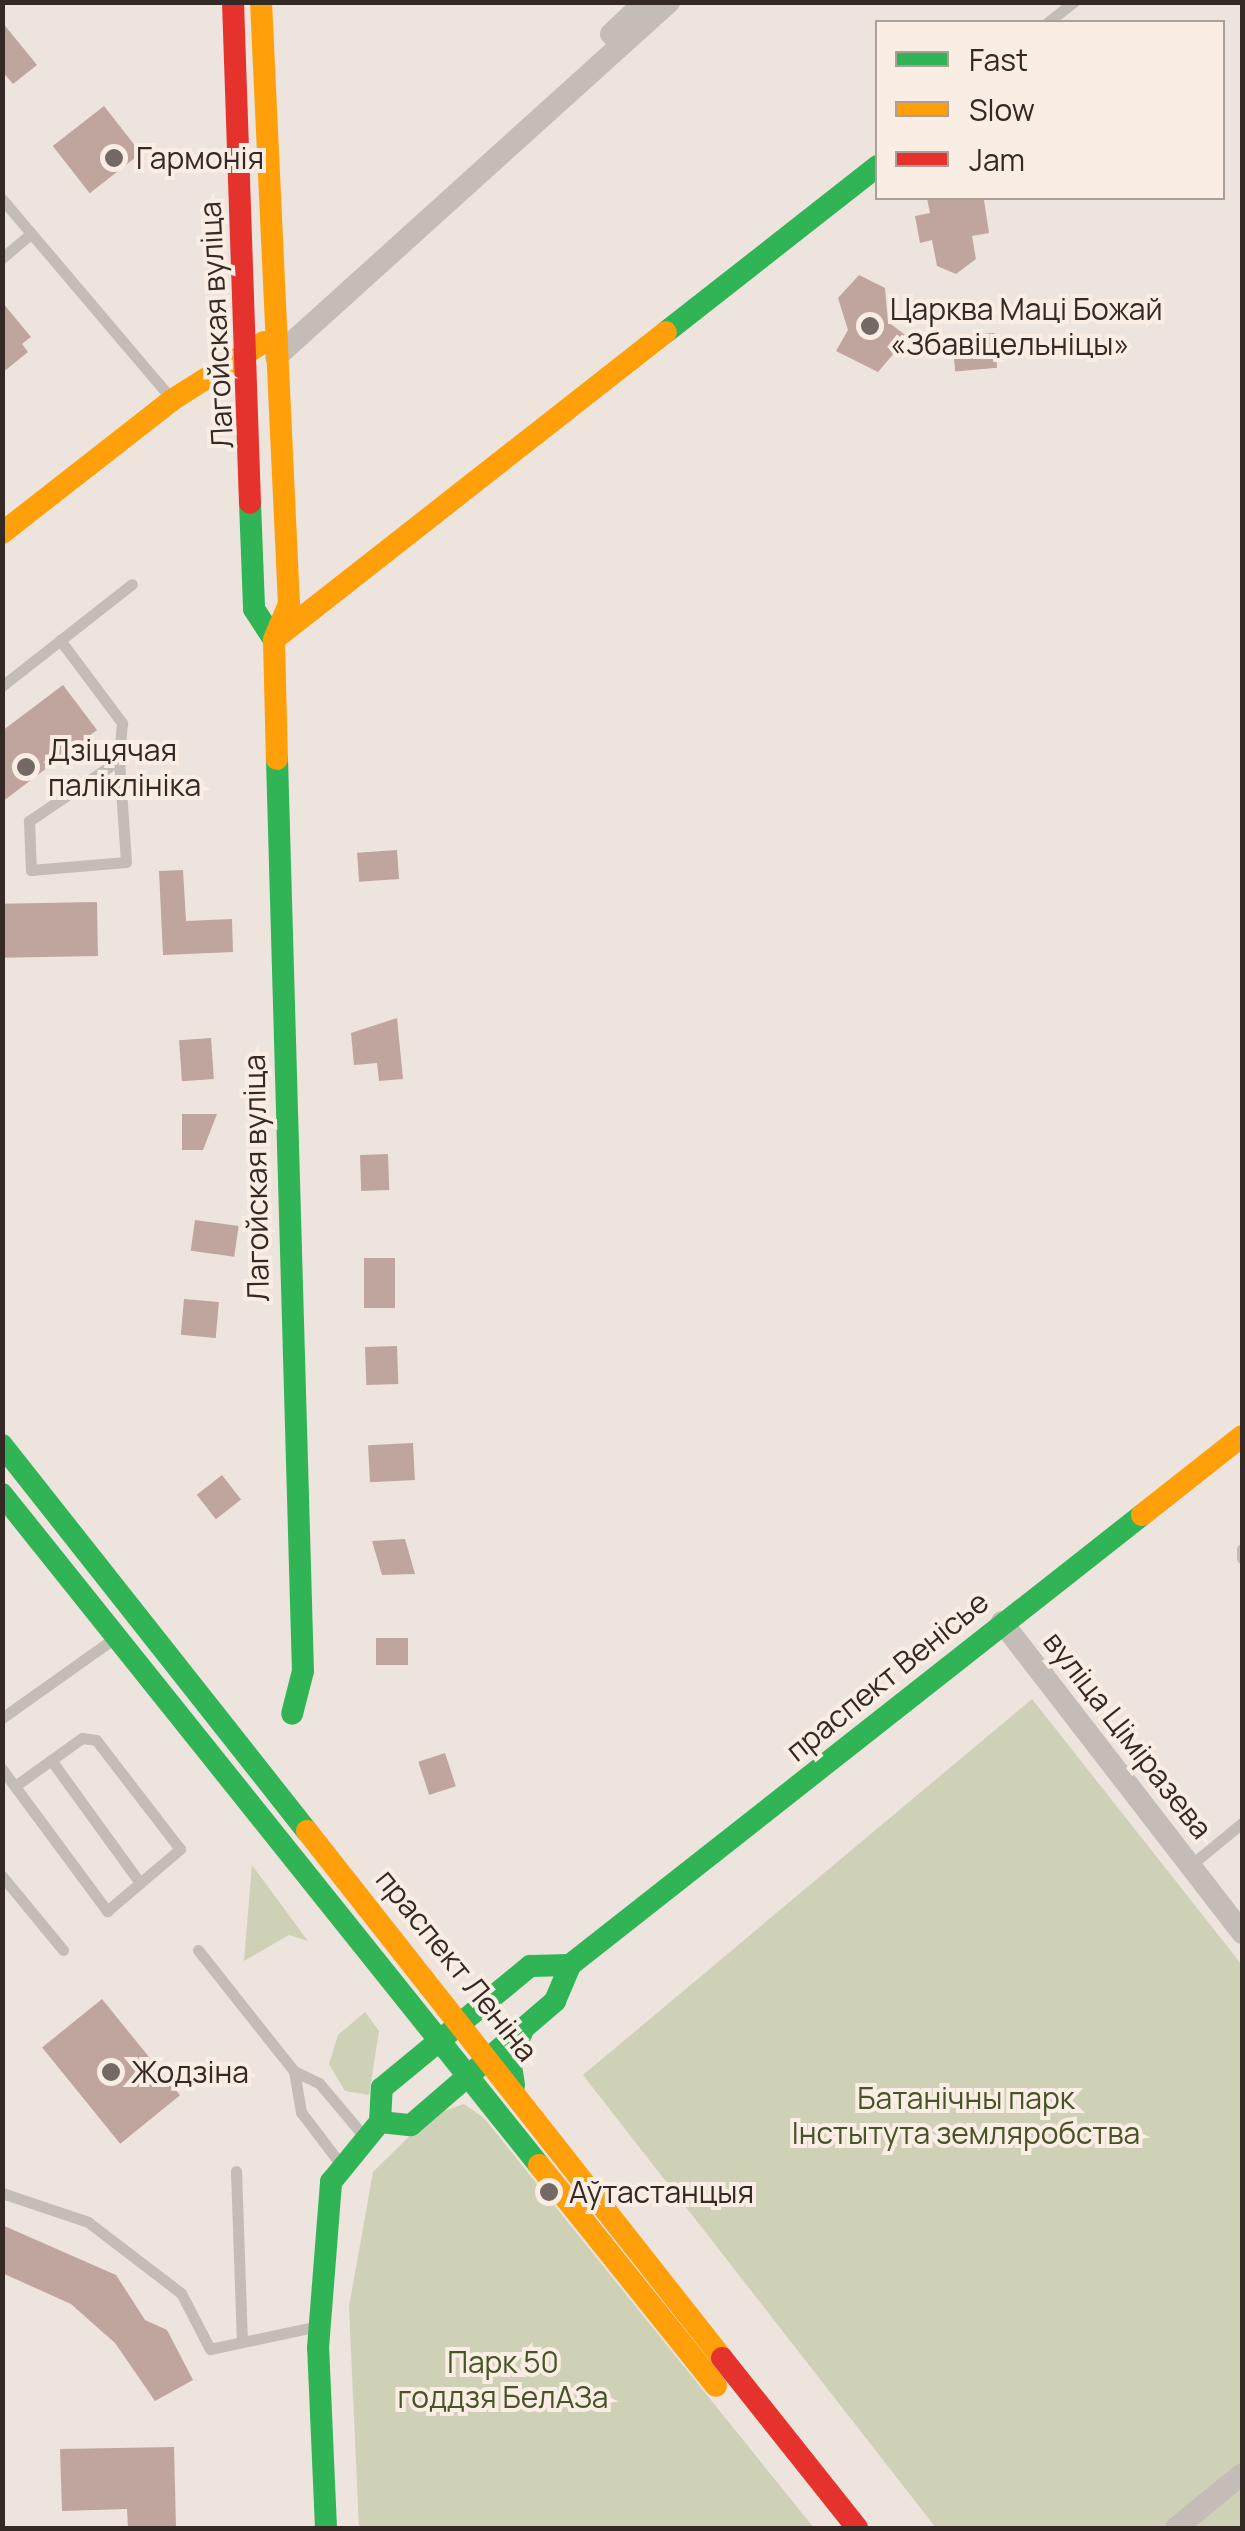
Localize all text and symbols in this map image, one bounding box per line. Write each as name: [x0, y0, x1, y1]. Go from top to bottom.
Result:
legend: [875, 20, 1225, 200]
text: Fast: [969, 39, 1028, 80]
text: Slow: [969, 89, 1035, 130]
text: Jam: [969, 139, 1025, 180]
place label: Гармонія: [136, 140, 264, 176]
marker: Гармонія: [101, 145, 127, 171]
street label: Лагойская вуліца: [192, 200, 240, 450]
place label: Царква Маці Божай «Збавіцельніцы»: [890, 291, 1163, 362]
marker: Царква Маці Божай «Збавіцельніцы»: [859, 315, 881, 337]
place label: Дзіцячая паліклініка: [48, 732, 201, 802]
marker: Дзіцячая паліклініка: [13, 754, 39, 780]
street label: Лагойская вуліца: [236, 1054, 276, 1302]
street label: праспект Венісье: [779, 1583, 995, 1769]
street label: вуліца Ціміразева: [1036, 1624, 1220, 1846]
street label: праспект Леніна: [369, 1862, 545, 2068]
place label: Жодзіна: [131, 2054, 249, 2090]
marker: Жодзіна: [100, 2061, 122, 2083]
park label: Батанічны парк Інстытута земляробства: [792, 2080, 1140, 2150]
place label: Аўтастанцыя: [569, 2174, 754, 2210]
marker: Аўтастанцыя: [538, 2181, 560, 2203]
park label: Парк 50 годдзя БелАЗа: [398, 2344, 608, 2414]

